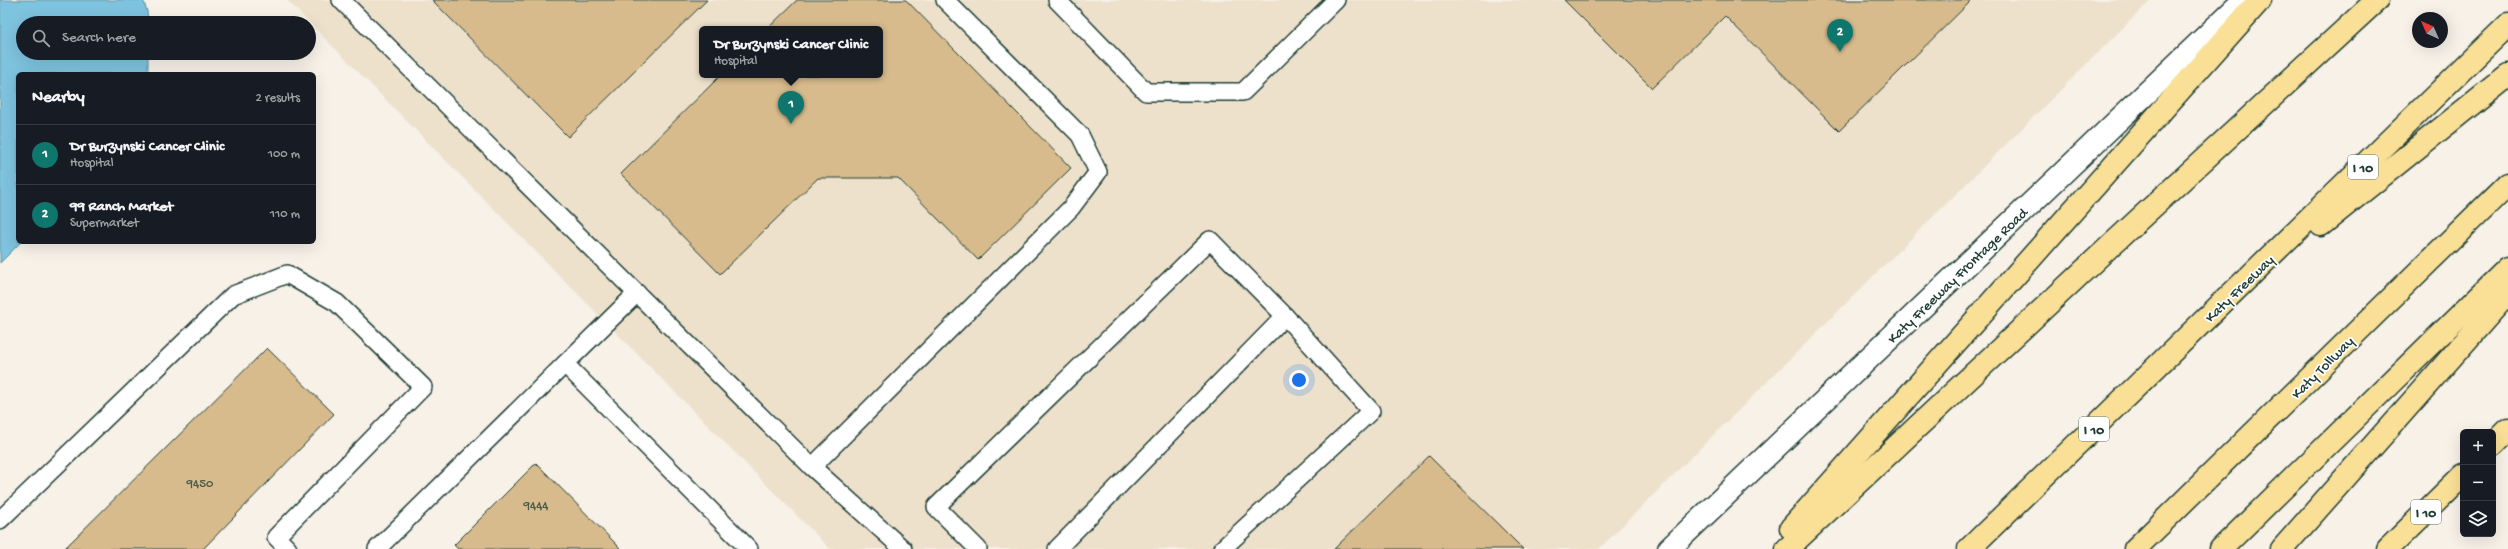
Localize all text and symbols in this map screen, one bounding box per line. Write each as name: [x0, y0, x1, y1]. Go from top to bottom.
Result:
north arrow: [2412, 12, 2448, 48]
search box: [16, 16, 316, 60]
pin: 2: [1827, 19, 1853, 52]
popup: [699, 26, 883, 78]
icon: search: [30, 27, 52, 49]
text: Search here: [62, 29, 136, 47]
text: Dr Burzynski Cancer Clinic: [714, 36, 868, 54]
text: Hospital: [714, 54, 757, 69]
text: Nearby: [32, 88, 85, 108]
text: 2 results: [255, 91, 300, 106]
pin: 1: [778, 91, 804, 124]
text: Dr Burzynski Cancer Clinic: [70, 138, 224, 156]
text: 1: [42, 147, 48, 162]
text: 100 m: [268, 147, 300, 162]
road number: I 10: [2348, 155, 2378, 179]
text: Hospital: [70, 156, 114, 171]
text: 99 Ranch Market: [70, 198, 173, 216]
street label: Katy Freeway Frontage Road: [1885, 204, 2033, 348]
text: 2: [42, 207, 48, 222]
text: 110 m: [270, 207, 300, 222]
text: Supermarket: [70, 216, 139, 231]
street label: Katy Freeway: [2202, 251, 2279, 327]
street label: Katy Tollway: [2288, 333, 2359, 403]
your location: [1289, 370, 1309, 390]
road number: I 10: [2079, 417, 2109, 441]
map controls: [2460, 429, 2496, 537]
button: +: [2460, 429, 2496, 465]
button: −: [2460, 465, 2496, 501]
house number: 9450: [186, 477, 214, 492]
house number: 9444: [523, 499, 548, 514]
road number: I 10: [2411, 500, 2441, 524]
button: layers: [2460, 501, 2496, 537]

